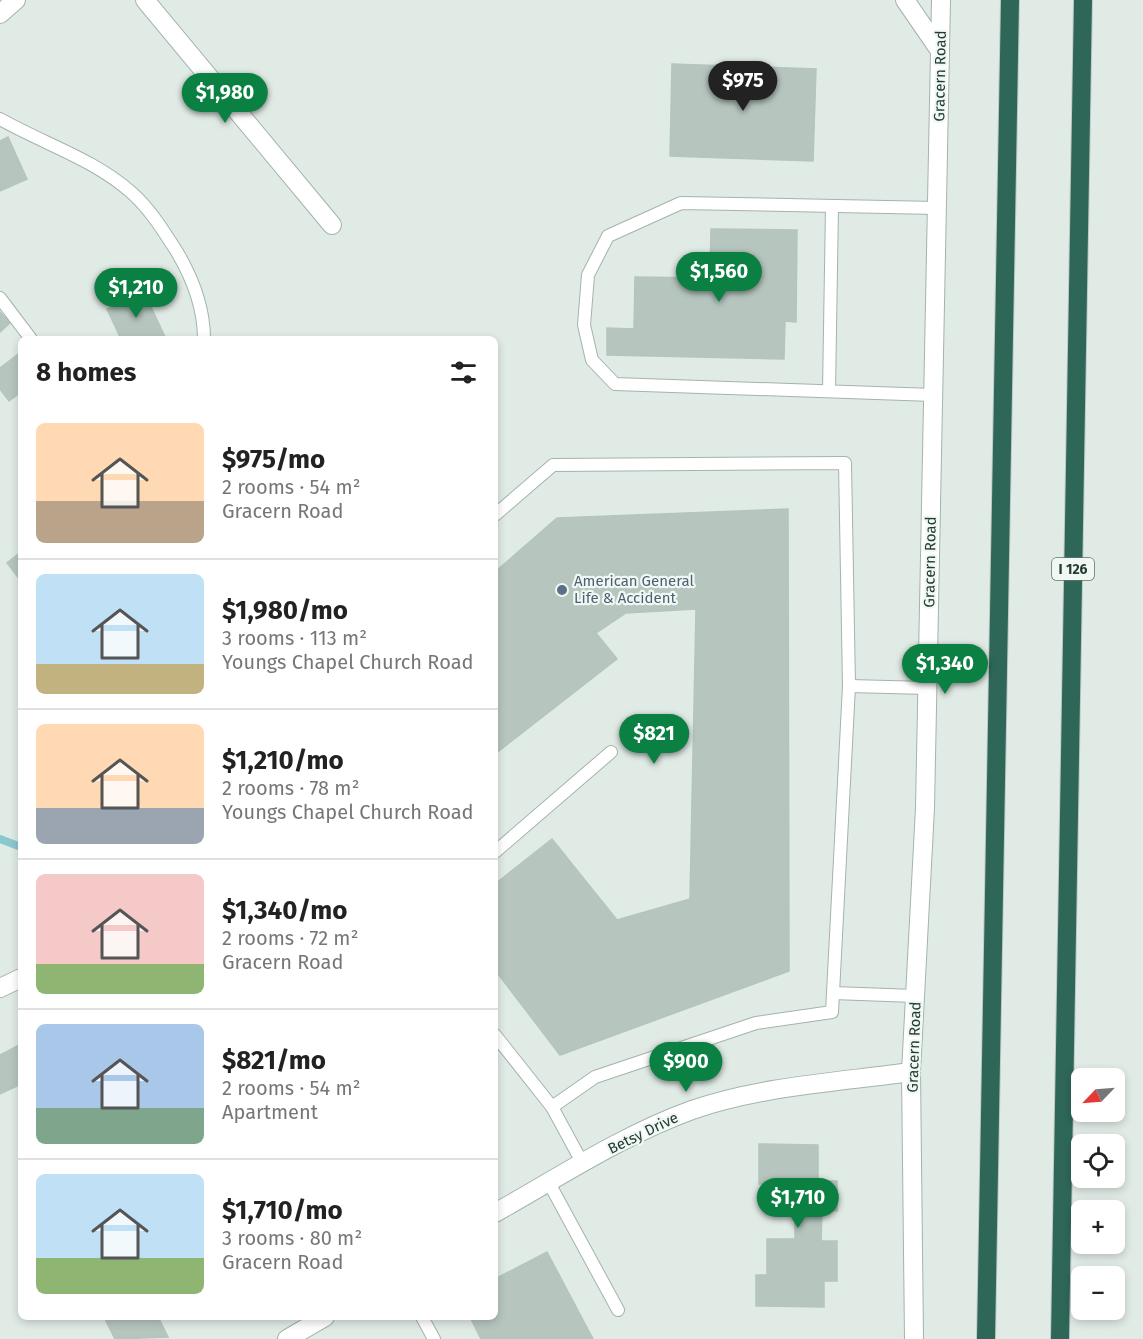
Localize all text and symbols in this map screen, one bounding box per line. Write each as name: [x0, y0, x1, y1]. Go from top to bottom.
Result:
street label: Gracern Road: [930, 30, 950, 122]
pin: $975: [707, 61, 779, 112]
text: $975: [722, 68, 764, 92]
pin: $1,980: [176, 73, 274, 124]
text: $1,980: [196, 80, 254, 104]
pin: $1,560: [670, 252, 768, 303]
text: $1,560: [690, 259, 748, 283]
pin: $1,210: [87, 268, 185, 319]
text: $1,210: [108, 275, 164, 299]
icon: filters: [447, 356, 480, 389]
text: 8 homes: [36, 357, 136, 388]
text: $975/mo: [222, 444, 325, 475]
icon: home: [84, 447, 156, 519]
text: 2 rooms · 54 m²: [222, 475, 361, 499]
text: Gracern Road: [222, 499, 343, 523]
street label: Gracern Road: [920, 516, 940, 608]
road number: I 126: [1052, 558, 1094, 580]
place label: American General Life & Accident: [574, 572, 694, 607]
marker: American General Life & Accident: [555, 583, 569, 597]
text: $1,980/mo: [222, 595, 348, 626]
icon: home: [84, 598, 156, 670]
text: 3 rooms · 113 m²: [222, 626, 367, 650]
pin: $1,340: [896, 644, 994, 695]
text: Youngs Chapel Church Road: [222, 650, 473, 674]
text: $1,340: [916, 651, 974, 675]
pin: $821: [618, 714, 690, 765]
text: $821: [633, 721, 675, 745]
text: $1,210/mo: [222, 745, 344, 776]
icon: home: [84, 748, 156, 820]
text: 2 rooms · 78 m²: [222, 776, 359, 800]
text: Youngs Chapel Church Road: [222, 800, 473, 824]
text: $1,340/mo: [222, 895, 347, 926]
icon: home: [84, 898, 156, 970]
text: 2 rooms · 72 m²: [222, 926, 358, 950]
text: Gracern Road: [222, 950, 343, 974]
street label: Gracern Road: [903, 1001, 925, 1093]
pin: $900: [650, 1042, 722, 1093]
text: $821/mo: [222, 1045, 326, 1076]
icon: home: [84, 1048, 156, 1120]
text: $900: [663, 1049, 709, 1073]
north arrow: [1071, 1068, 1125, 1122]
map controls: [1071, 1068, 1125, 1320]
text: 2 rooms · 54 m²: [222, 1076, 361, 1100]
text: Apartment: [222, 1100, 318, 1124]
street label: Betsy Drive: [605, 1108, 681, 1158]
button: locate: [1071, 1134, 1125, 1188]
pin: $1,710: [749, 1178, 847, 1229]
text: $1,710: [771, 1185, 825, 1209]
text: $1,710/mo: [222, 1195, 343, 1226]
icon: home: [84, 1198, 156, 1270]
button: +: [1071, 1200, 1125, 1254]
text: 3 rooms · 80 m²: [222, 1226, 362, 1250]
text: Gracern Road: [222, 1250, 343, 1274]
button: −: [1071, 1266, 1125, 1320]

